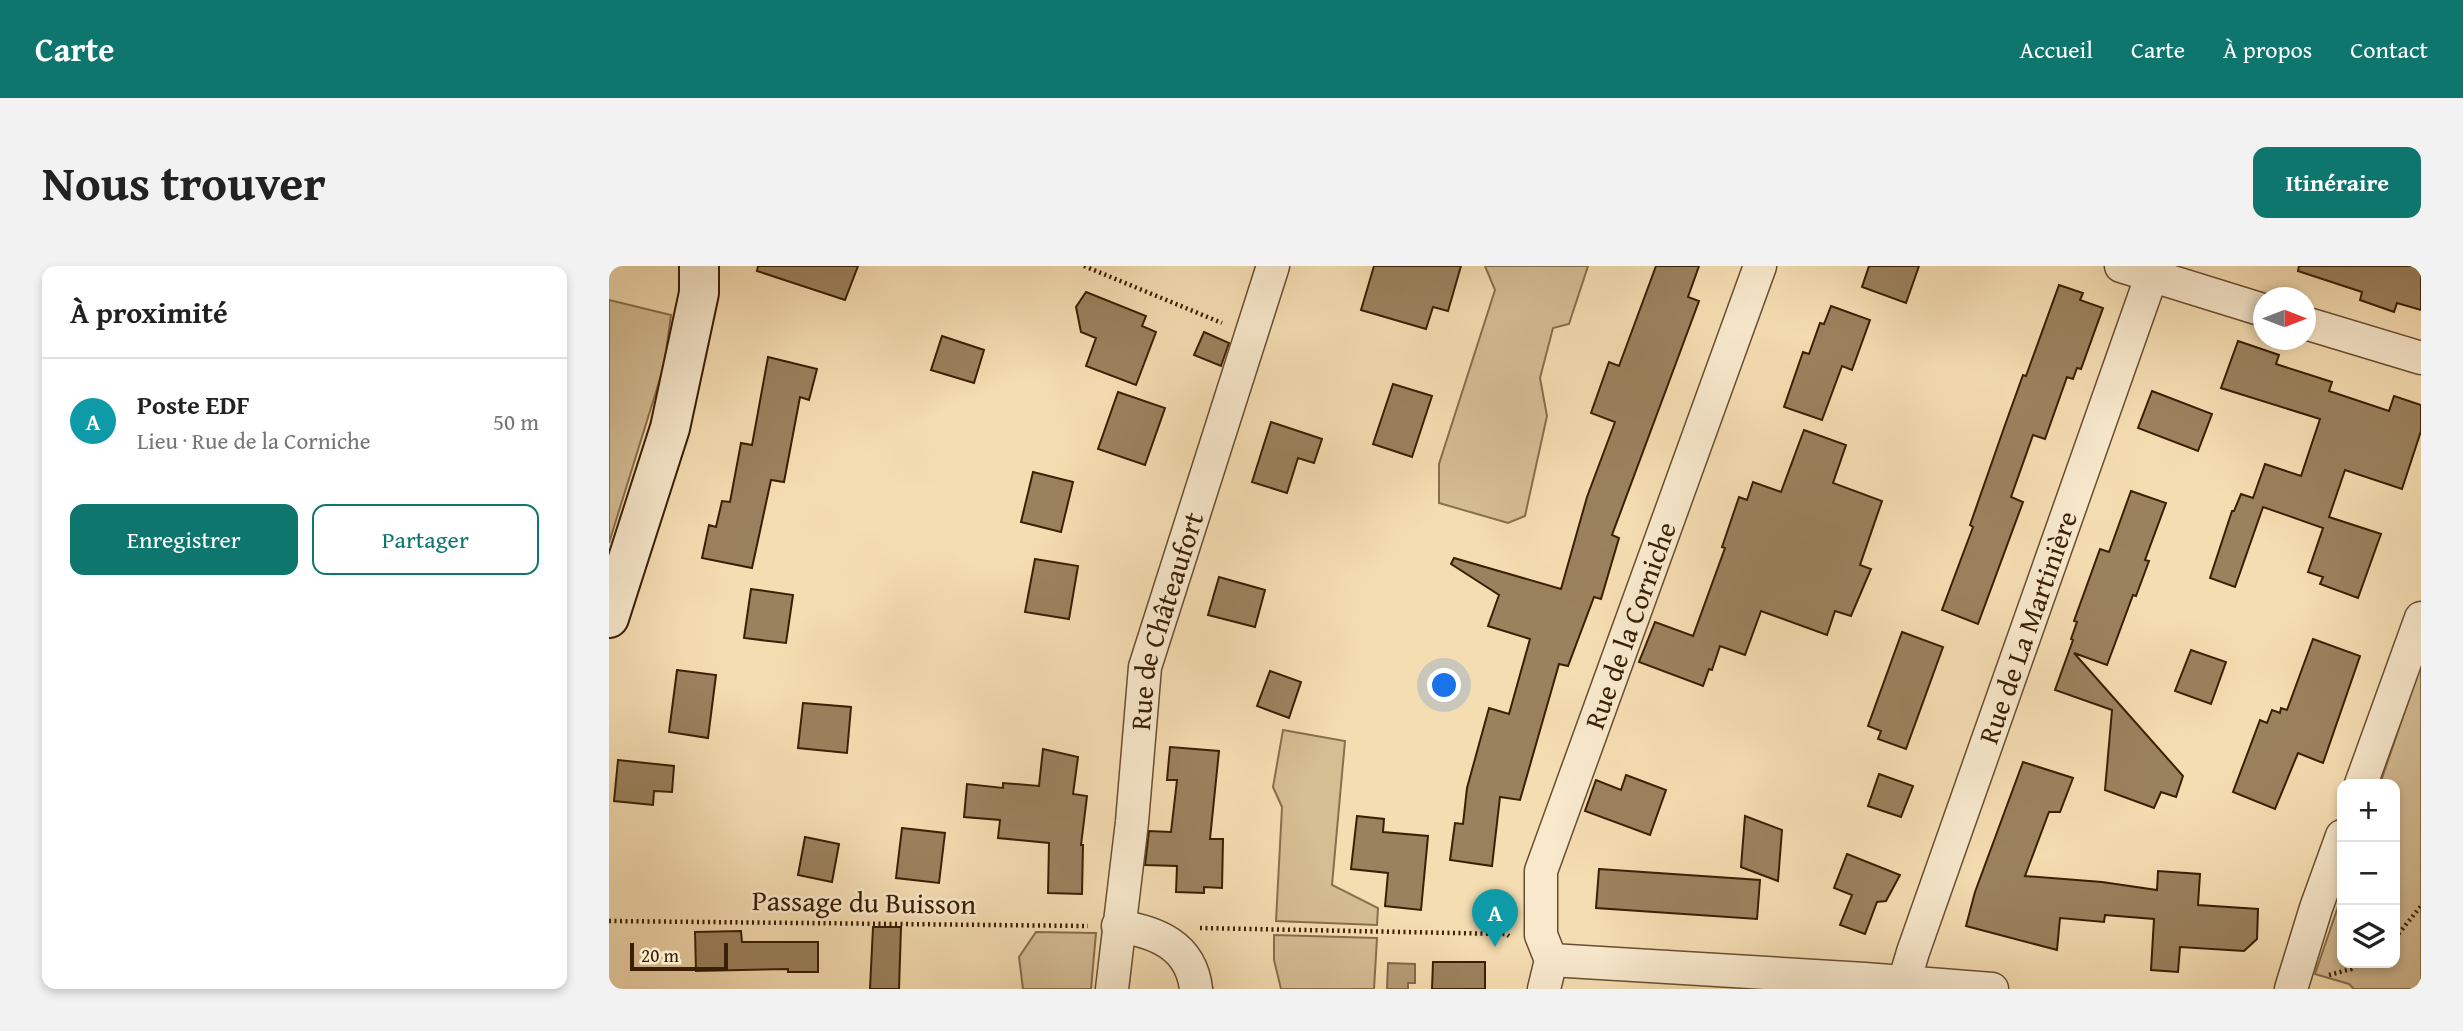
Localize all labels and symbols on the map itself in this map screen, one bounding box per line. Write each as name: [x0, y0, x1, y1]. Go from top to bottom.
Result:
north arrow: [2253, 287, 2316, 350]
street label: Rue de La Martinière: [1967, 505, 2087, 749]
street label: Rue de Châteaufort: [1119, 506, 1213, 732]
street label: Rue de la Corniche: [1573, 516, 1686, 735]
your location: [1427, 668, 1461, 702]
street label: Passage du Buisson: [751, 879, 977, 924]
pin: A: [1472, 889, 1518, 947]
scale bar: [630, 940, 728, 972]

